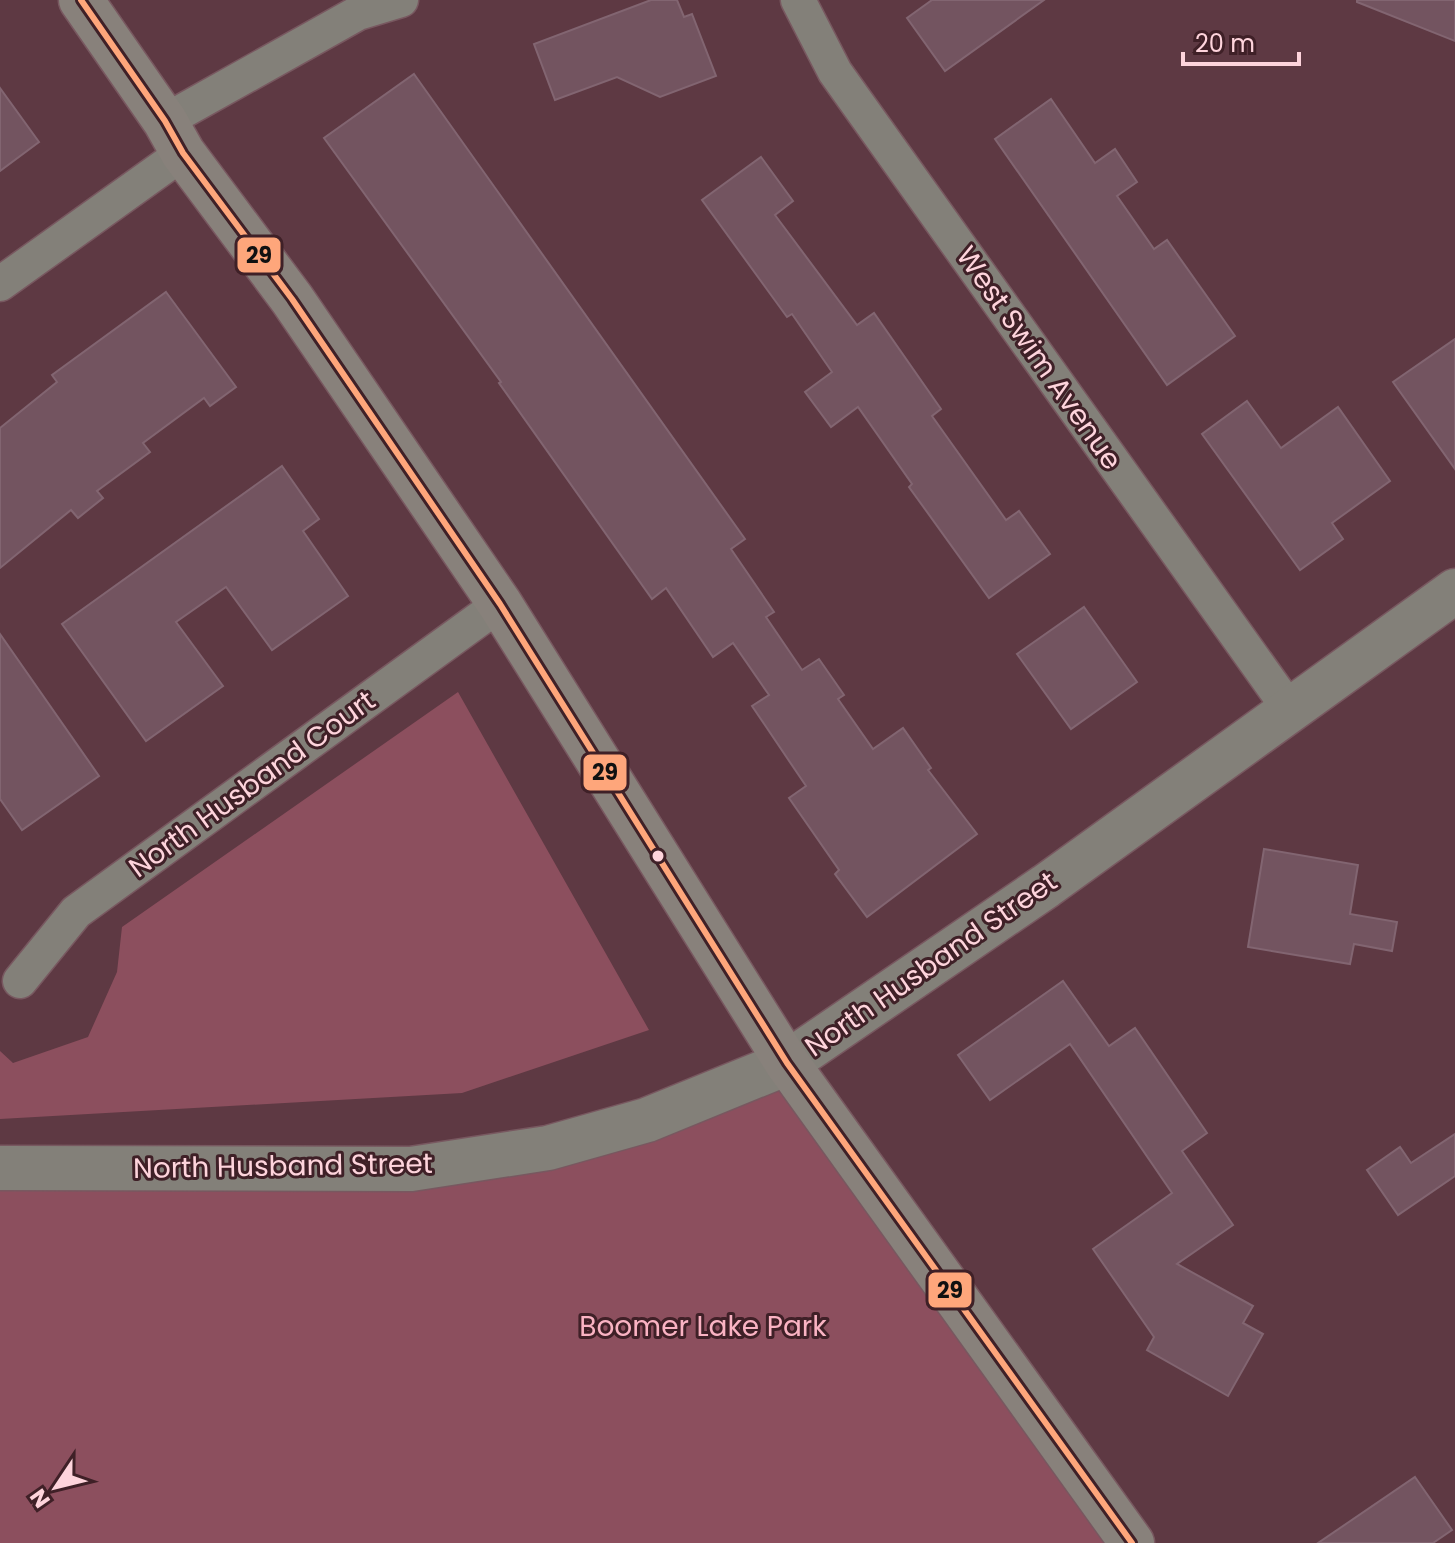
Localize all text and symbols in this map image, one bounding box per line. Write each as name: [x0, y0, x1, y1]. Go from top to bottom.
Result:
scale bar: [1183, 16, 1299, 66]
text: 20 m: [1195, 27, 1255, 60]
line badge: 29: [236, 236, 282, 274]
street label: West Swim Avenue: [947, 238, 1131, 478]
text: 29: [246, 240, 272, 271]
street label: North Husband Court: [121, 681, 383, 887]
line badge: 29: [582, 753, 628, 792]
text: 29: [592, 757, 618, 788]
unlabelled marker: [650, 848, 666, 864]
street label: North Husband Street: [797, 862, 1065, 1066]
street label: North Husband Street: [133, 1144, 433, 1188]
line badge: 29: [927, 1271, 973, 1309]
text: 29: [937, 1275, 963, 1306]
park label: Boomer Lake Park: [579, 1307, 827, 1346]
north arrow: [16, 1447, 96, 1527]
text: N: [23, 1483, 57, 1514]

